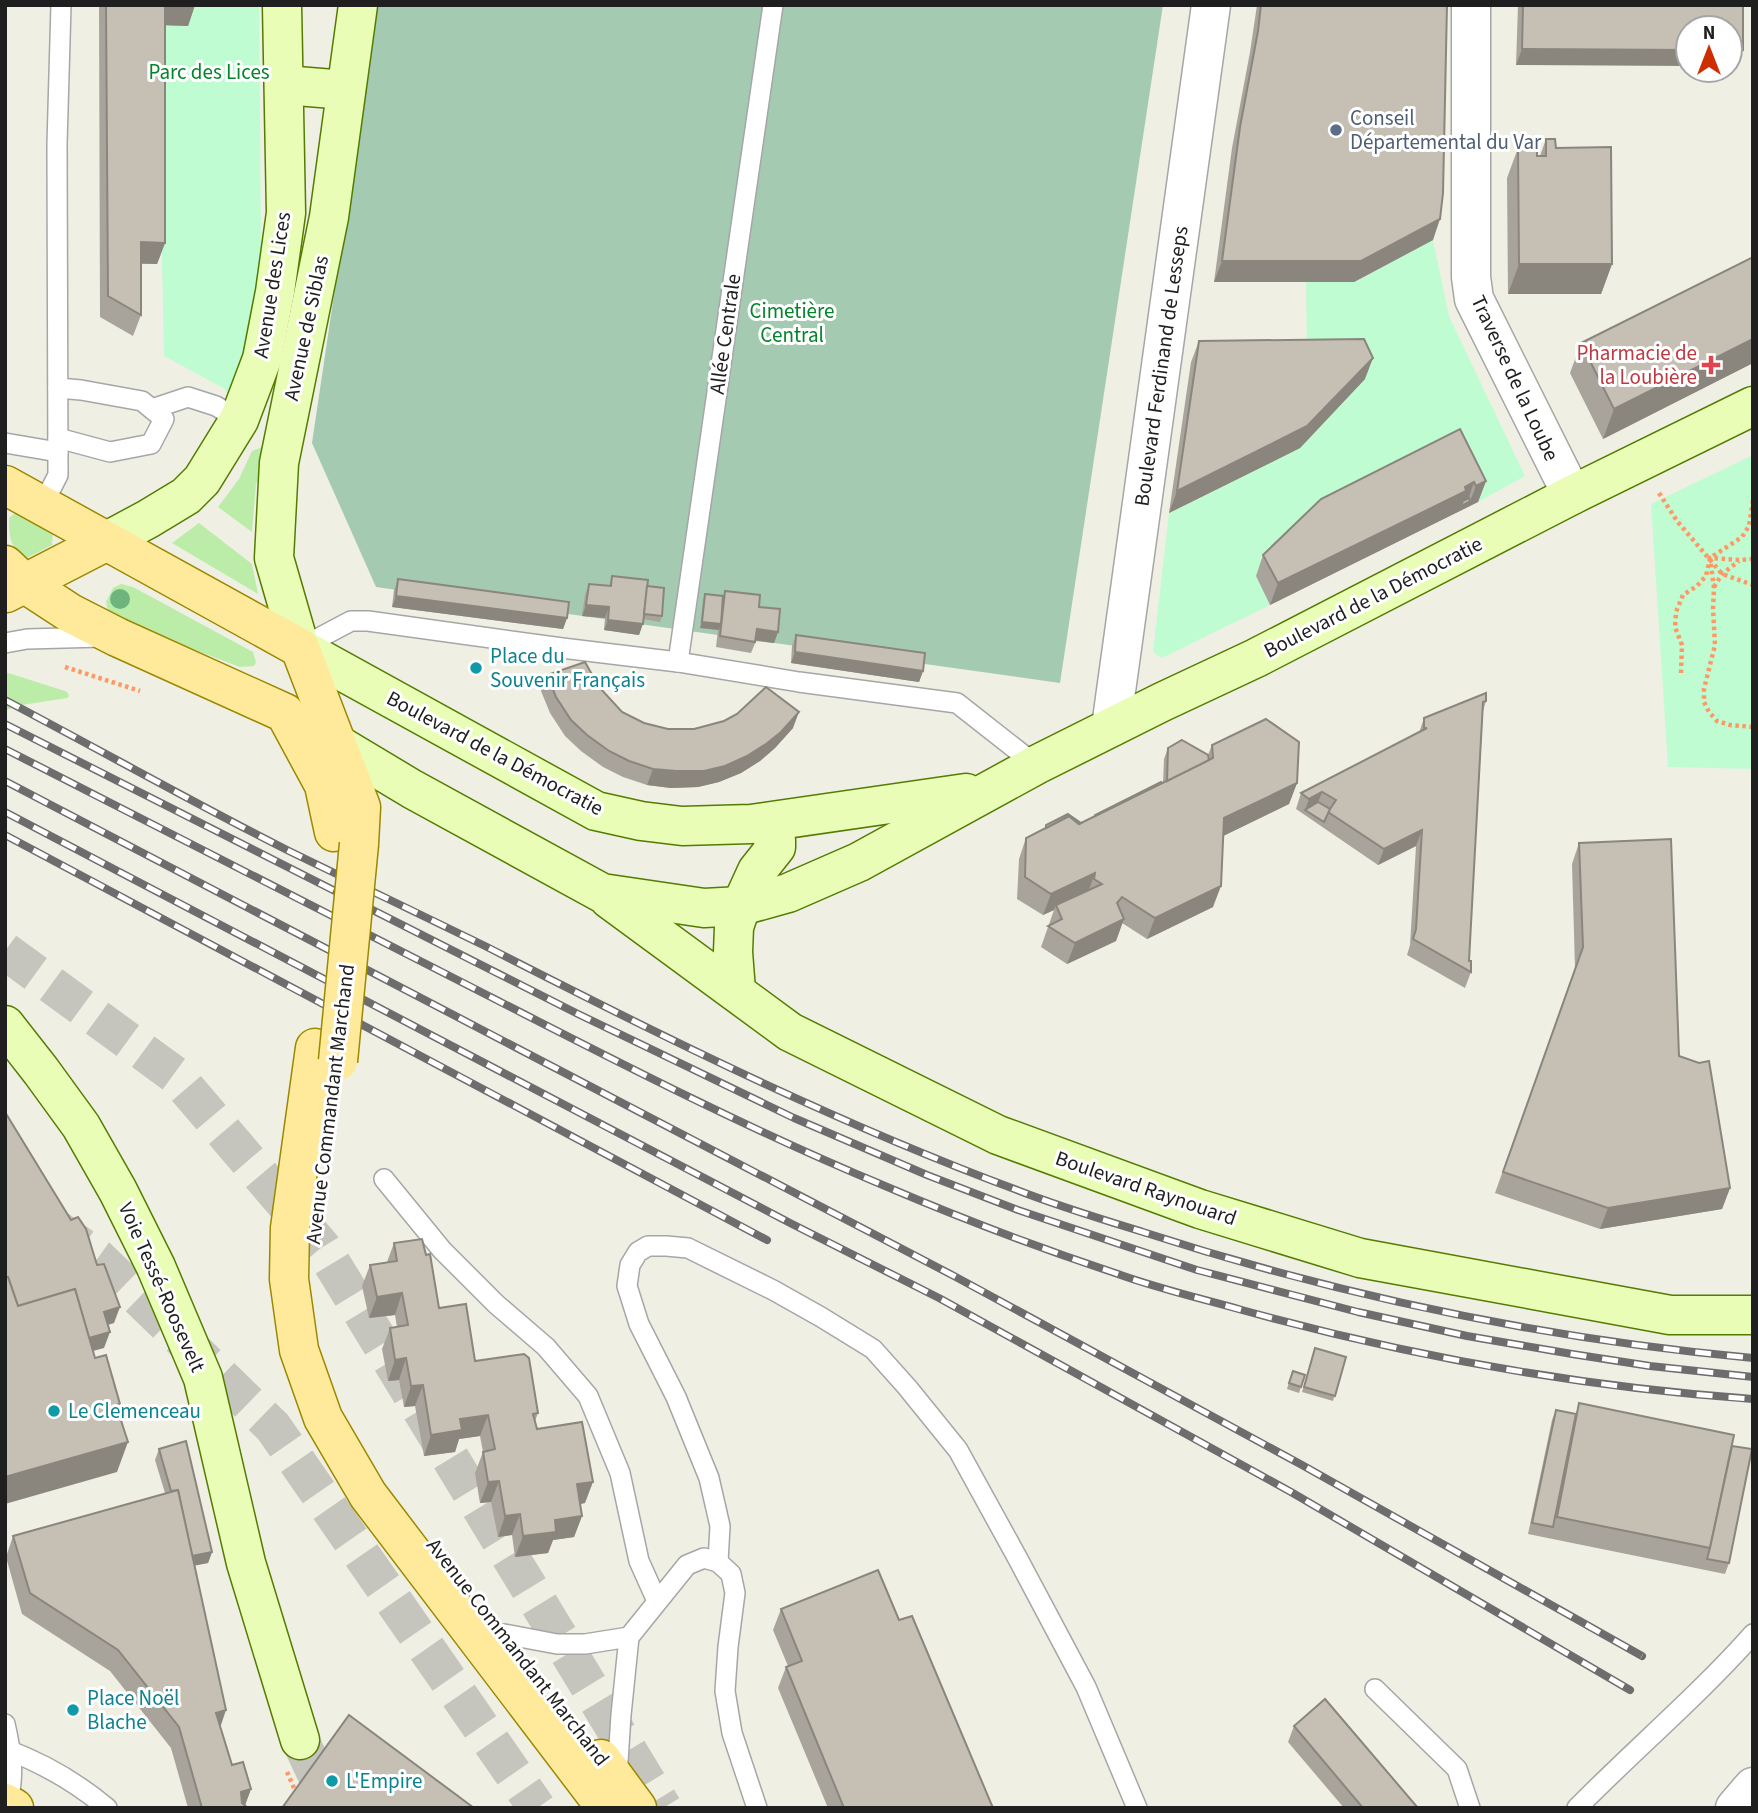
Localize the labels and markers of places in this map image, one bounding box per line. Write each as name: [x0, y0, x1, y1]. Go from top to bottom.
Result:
place label: Conseil Départemental du Var: [1350, 103, 1542, 157]
marker: Conseil Départemental du Var: [1328, 122, 1344, 138]
place label: Pharmacie de la Loubière: [1576, 338, 1697, 392]
marker: Pharmacie de la Loubière: [1703, 357, 1719, 373]
place label: Place du Souvenir Français: [490, 641, 645, 695]
marker: Place du Souvenir Français: [468, 660, 484, 676]
place label: Le Clemenceau: [68, 1396, 201, 1426]
marker: Le Clemenceau: [46, 1403, 62, 1419]
place label: Place Noël Blache: [87, 1683, 179, 1737]
marker: Place Noël Blache: [65, 1702, 81, 1718]
place label: L'Empire: [346, 1766, 422, 1796]
marker: L'Empire: [324, 1773, 340, 1789]

